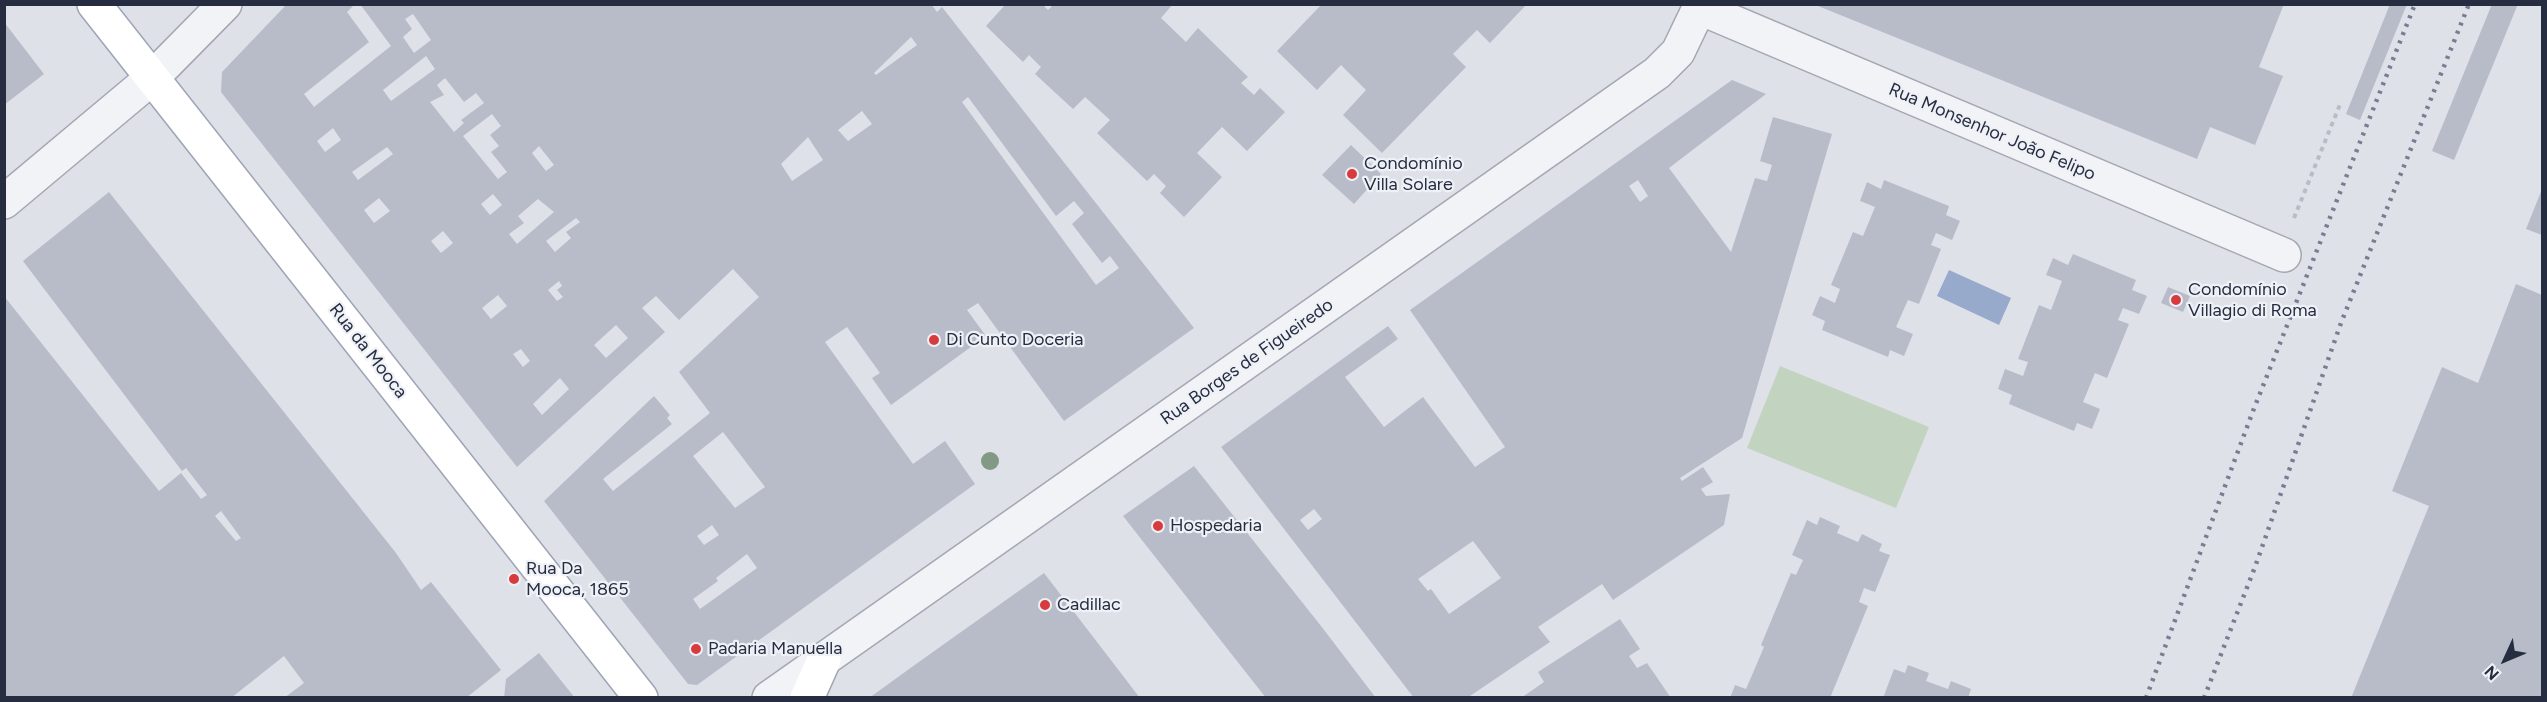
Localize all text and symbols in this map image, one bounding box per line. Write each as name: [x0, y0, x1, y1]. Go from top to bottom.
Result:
street label: Rua Monsenhor João Felipo: [1885, 79, 2099, 185]
place label: Condomínio Villa Solare: [1364, 153, 1463, 195]
marker: Condomínio Villa Solare: [1345, 167, 1359, 181]
place label: Condomínio Villagio di Roma: [2188, 279, 2317, 322]
marker: Condomínio Villagio di Roma: [2169, 293, 2183, 307]
street label: Rua Borges de Figueiredo: [1156, 294, 1338, 430]
street label: Rua da Mooca: [324, 299, 412, 403]
place label: Di Cunto Doceria: [946, 329, 1084, 351]
marker: Di Cunto Doceria: [927, 333, 941, 347]
place label: Hospedaria: [1170, 515, 1262, 537]
marker: Hospedaria: [1151, 519, 1165, 533]
place label: Rua Da Mooca, 1865: [526, 558, 629, 600]
marker: Rua Da Mooca, 1865: [507, 572, 521, 586]
place label: Cadillac: [1057, 594, 1121, 616]
marker: Cadillac: [1038, 598, 1052, 612]
north arrow: [2475, 630, 2535, 690]
place label: Padaria Manuella: [708, 638, 842, 660]
marker: Padaria Manuella: [689, 642, 703, 656]
text: N: [2481, 662, 2503, 684]

